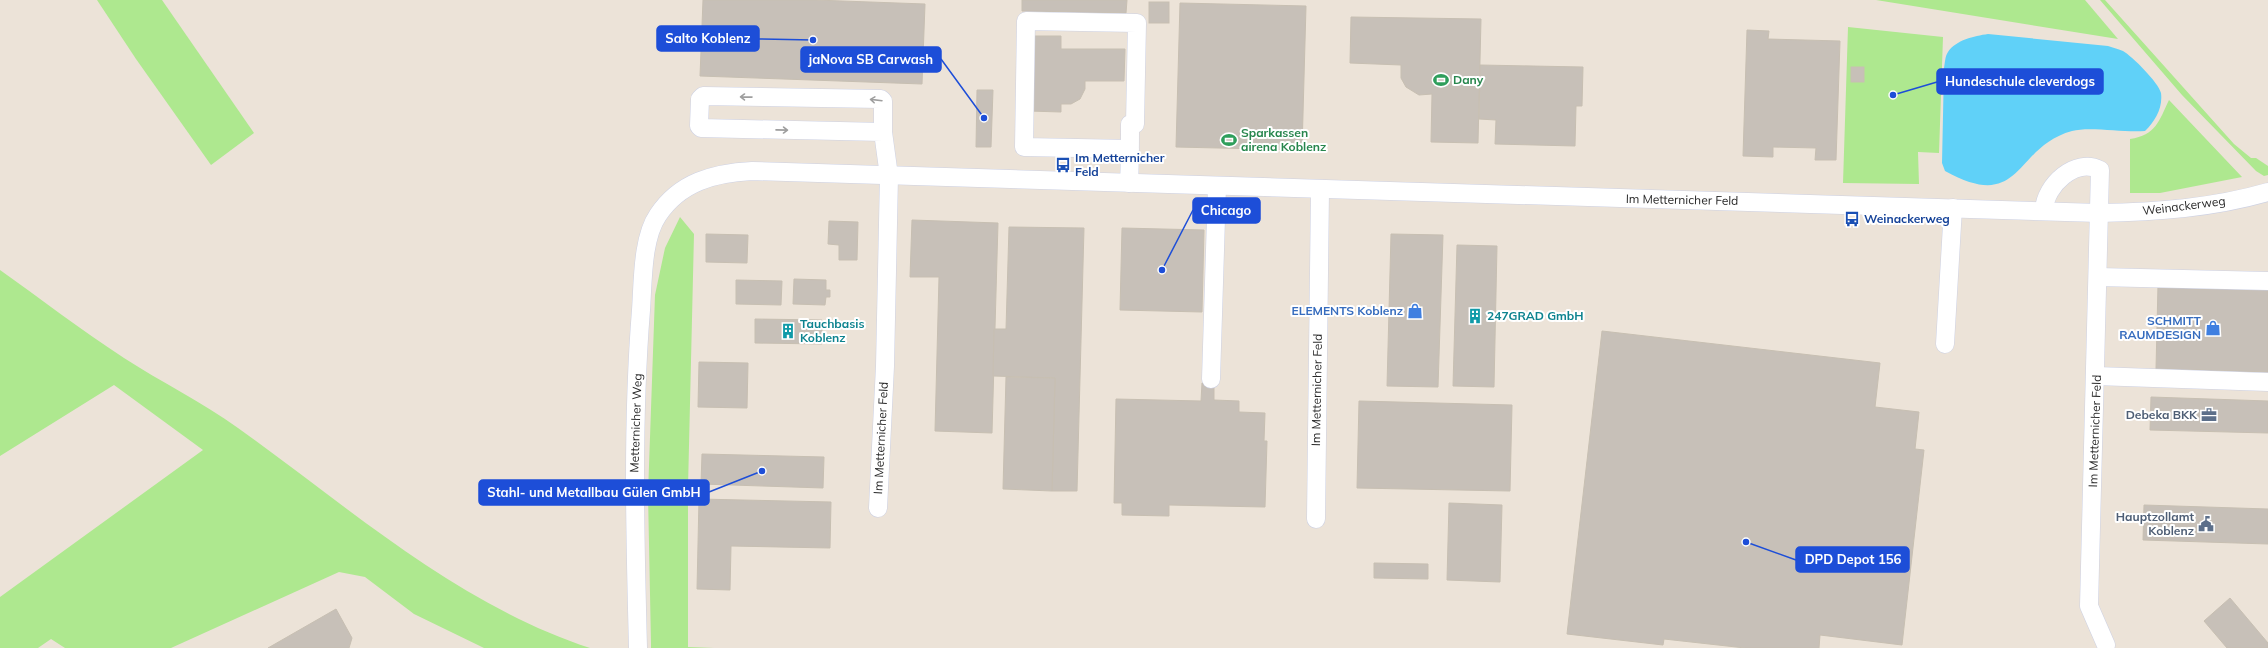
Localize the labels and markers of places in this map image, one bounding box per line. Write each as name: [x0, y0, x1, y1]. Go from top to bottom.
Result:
callout: Salto Koblenz: [657, 26, 759, 51]
callout: jaNova SB Carwash: [801, 47, 941, 72]
callout: Hundeschule cleverdogs: [1937, 69, 2103, 94]
sports icon: Dany: [1432, 71, 1450, 89]
place label: Dany: [1453, 72, 1484, 87]
place label: Sparkassen airena Koblenz: [1241, 125, 1326, 154]
sports icon: Sparkassen airena Koblenz: [1220, 131, 1238, 149]
place label: Im Metternicher Feld: [1075, 150, 1165, 179]
bus stop icon: Im Metternicher Feld: [1054, 156, 1072, 174]
callout: Chicago: [1193, 198, 1260, 223]
bus stop icon: Weinackerweg: [1843, 210, 1861, 228]
place label: Weinackerweg: [1864, 211, 1950, 226]
shop icon: ELEMENTS Koblenz: [1406, 302, 1424, 320]
place label: ELEMENTS Koblenz: [1292, 303, 1403, 318]
building icon: 247GRAD GmbH: [1466, 307, 1484, 325]
place label: 247GRAD GmbH: [1487, 308, 1584, 323]
place label: SCHMITT RAUMDESIGN: [2119, 313, 2202, 342]
place label: Tauchbasis Koblenz: [800, 316, 864, 345]
shop icon: SCHMITT RAUMDESIGN: [2204, 319, 2222, 337]
building icon: Tauchbasis Koblenz: [779, 322, 797, 340]
office icon: Debeka BKK: [2200, 406, 2218, 424]
place label: Debeka BKK: [2126, 407, 2198, 422]
callout: Stahl- und Metallbau Gülen GmbH: [479, 480, 709, 505]
place label: Hauptzollamt Koblenz: [2116, 509, 2194, 538]
public building icon: Hauptzollamt Koblenz: [2197, 515, 2215, 533]
callout: DPD Depot 156: [1796, 547, 1909, 572]

